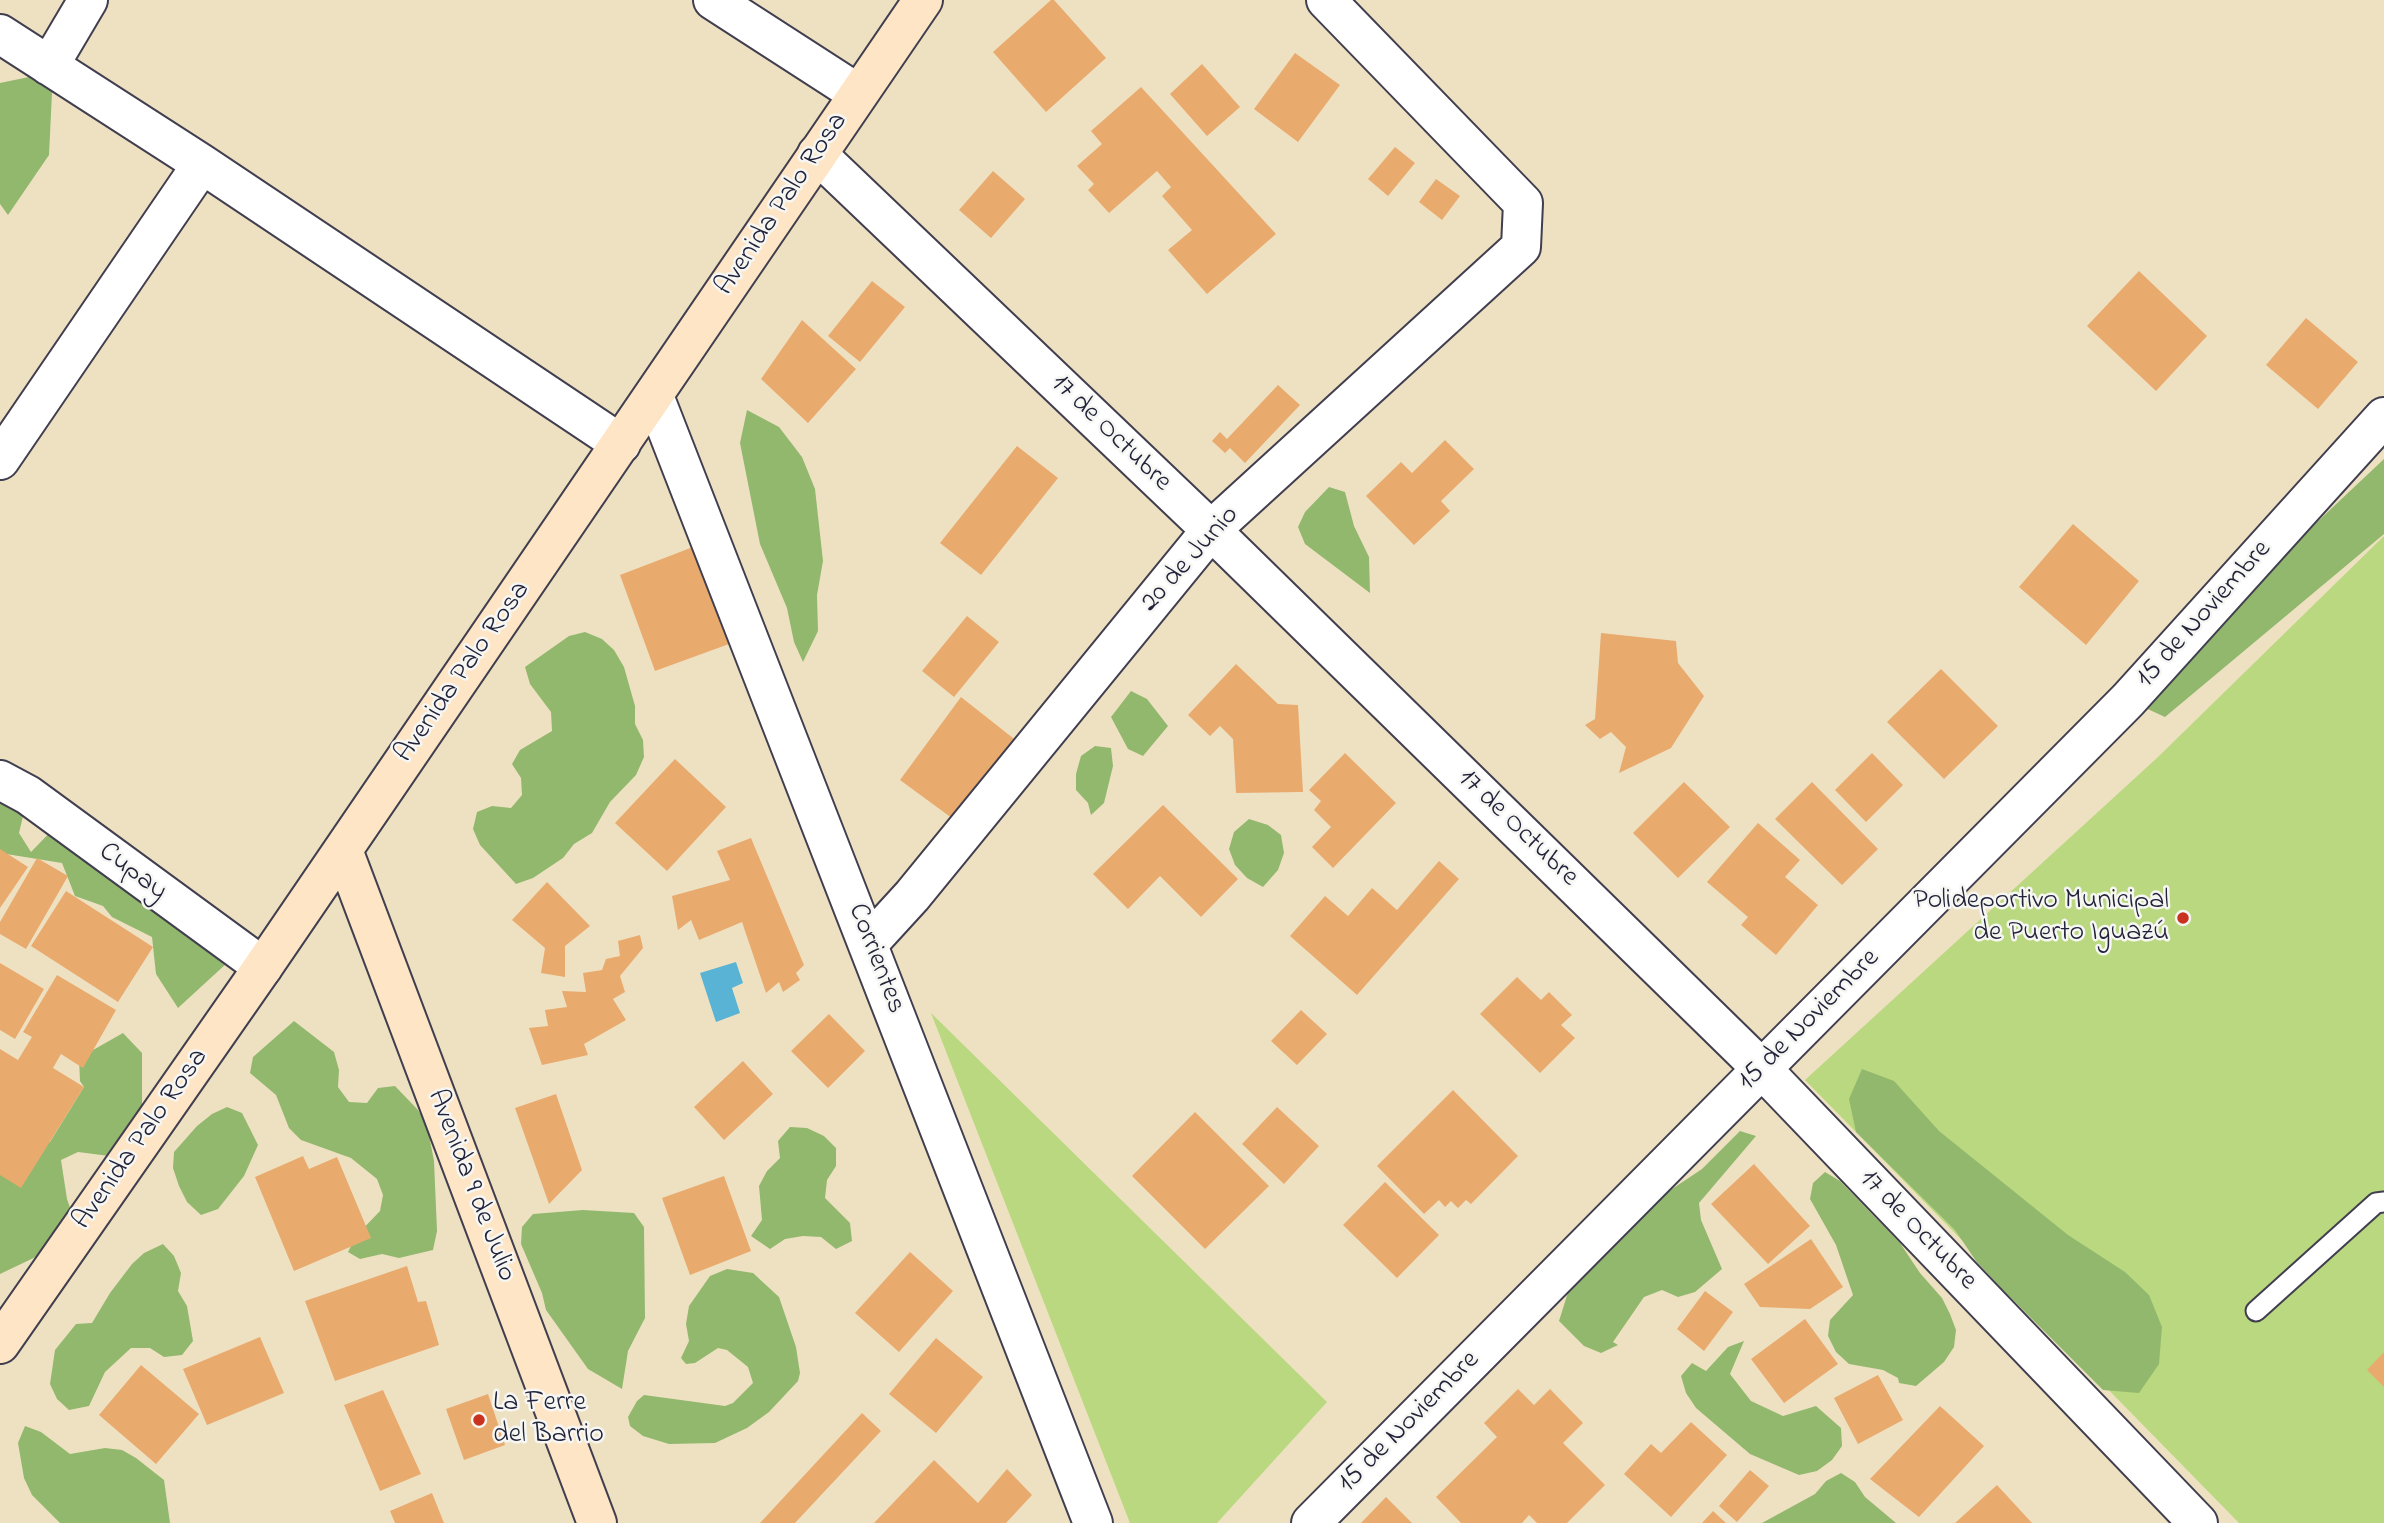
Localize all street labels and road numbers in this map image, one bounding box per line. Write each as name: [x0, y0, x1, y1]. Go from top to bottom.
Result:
street label: Avenida Palo Rosa: [709, 107, 857, 303]
street label: 17 de Octubre: [1043, 368, 1177, 500]
street label: 20 de Junio: [1135, 500, 1247, 620]
street label: 15 de Noviembre: [2130, 534, 2280, 696]
street label: Avenida Palo Rosa: [389, 576, 539, 770]
street label: 17 de Octubre: [1450, 763, 1584, 895]
street label: Cupay: [91, 836, 173, 910]
street label: Corrientes: [839, 899, 911, 1019]
street label: 15 de Noviembre: [1732, 943, 1888, 1099]
street label: Avenida Palo Rosa: [67, 1043, 217, 1237]
street label: Avenida 9 de Julio: [418, 1085, 522, 1287]
street label: 17 de Octubre: [1851, 1164, 1983, 1298]
street label: 15 de Noviembre: [1332, 1345, 1488, 1501]

